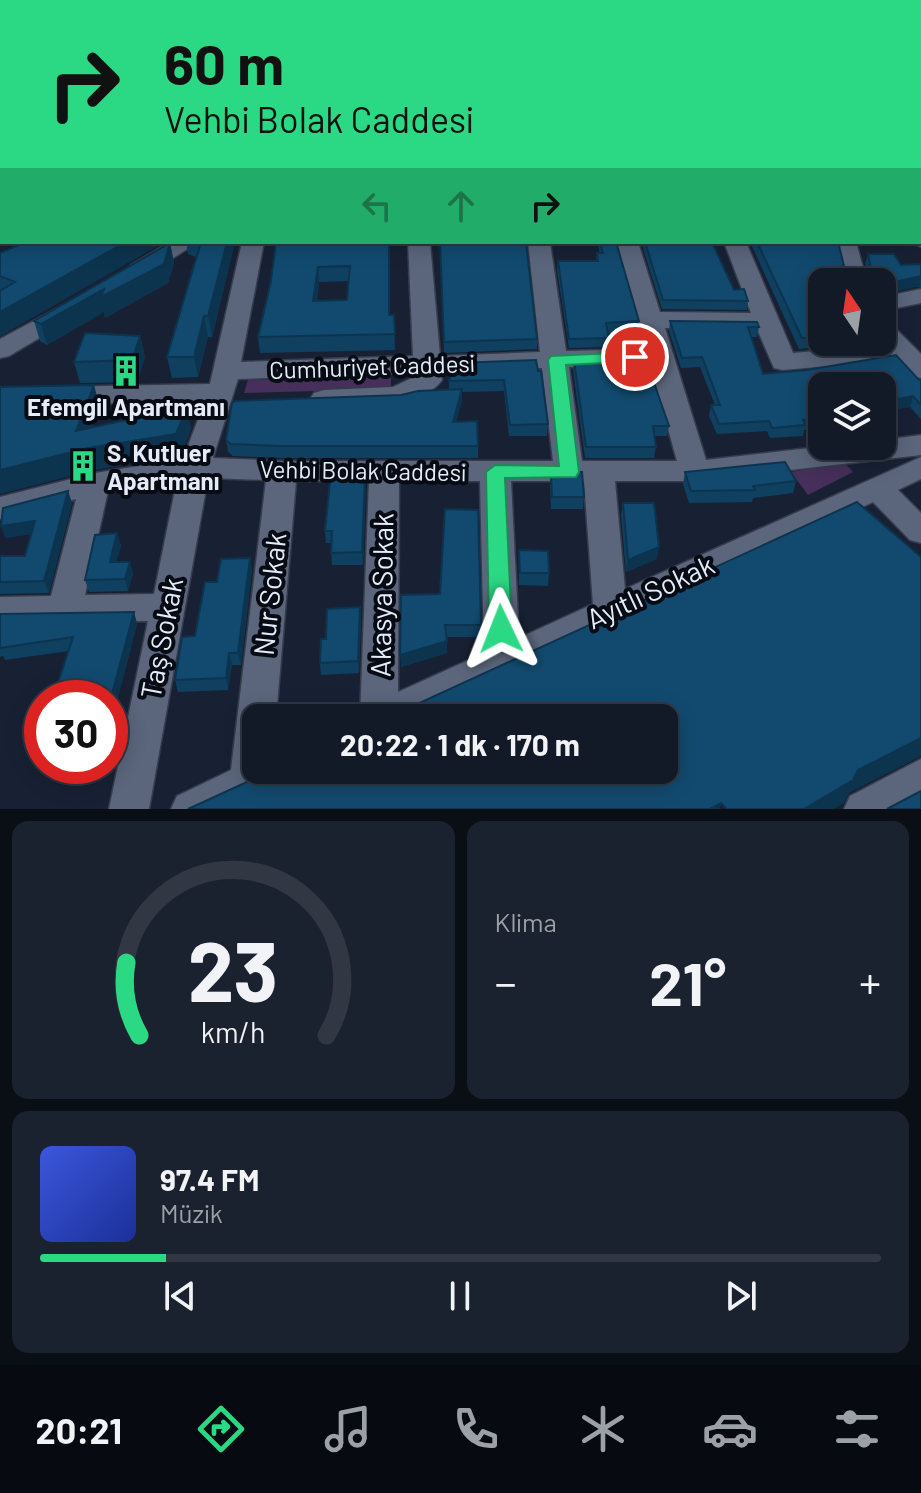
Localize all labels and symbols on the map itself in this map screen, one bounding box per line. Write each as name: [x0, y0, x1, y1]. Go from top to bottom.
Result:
north arrow: [808, 268, 896, 356]
pin: [601, 323, 669, 391]
street label: Cumhuriyet Caddesi: [269, 348, 475, 384]
building icon: Efemgil Apartmanı: [109, 354, 143, 388]
place label: Efemgil Apartmanı: [27, 392, 225, 421]
place label: S. Kutluer Apartmanı: [107, 438, 219, 495]
building icon: S. Kutluer Apartmanı: [66, 449, 100, 483]
street label: Vehbi Bolak Caddesi: [260, 454, 466, 486]
street label: Akasya Sokak: [363, 513, 399, 677]
street label: Nur Sokak: [246, 531, 292, 657]
street label: Ayıtlı Sokak: [581, 547, 719, 635]
street label: Taş Sokak: [133, 575, 189, 701]
position arrow: [459, 587, 543, 671]
speed limit sign: 30: [24, 680, 128, 784]

